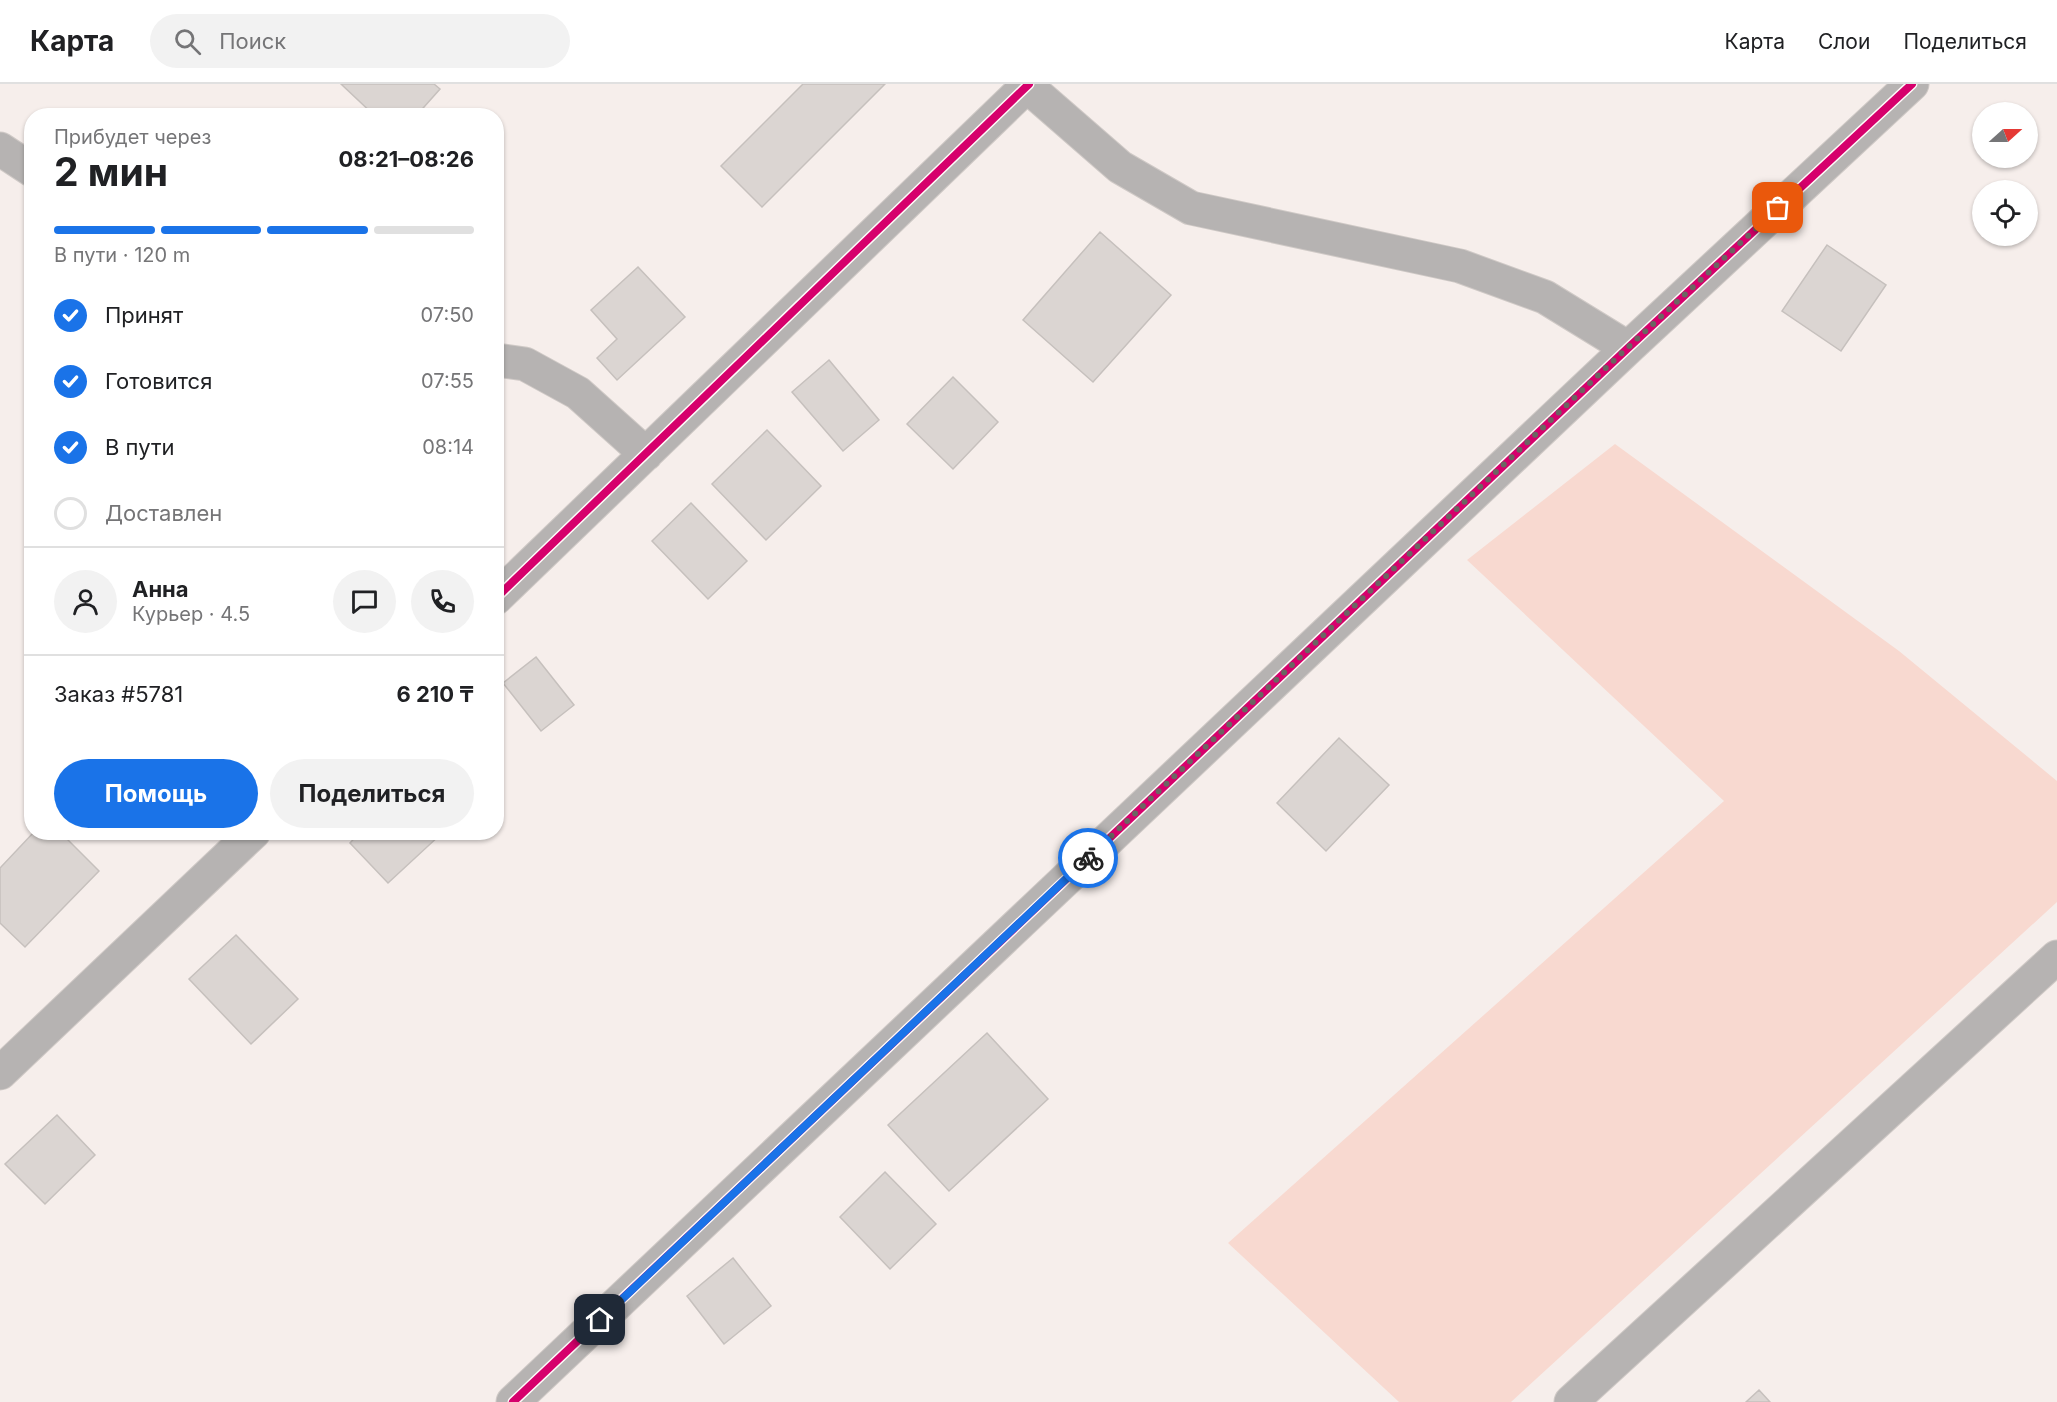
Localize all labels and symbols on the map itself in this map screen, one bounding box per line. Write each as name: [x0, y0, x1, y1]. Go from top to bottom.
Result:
north arrow: [1972, 102, 2038, 168]
pin: [1752, 182, 1803, 233]
courier: [1058, 828, 1118, 888]
pin: [574, 1294, 625, 1345]

